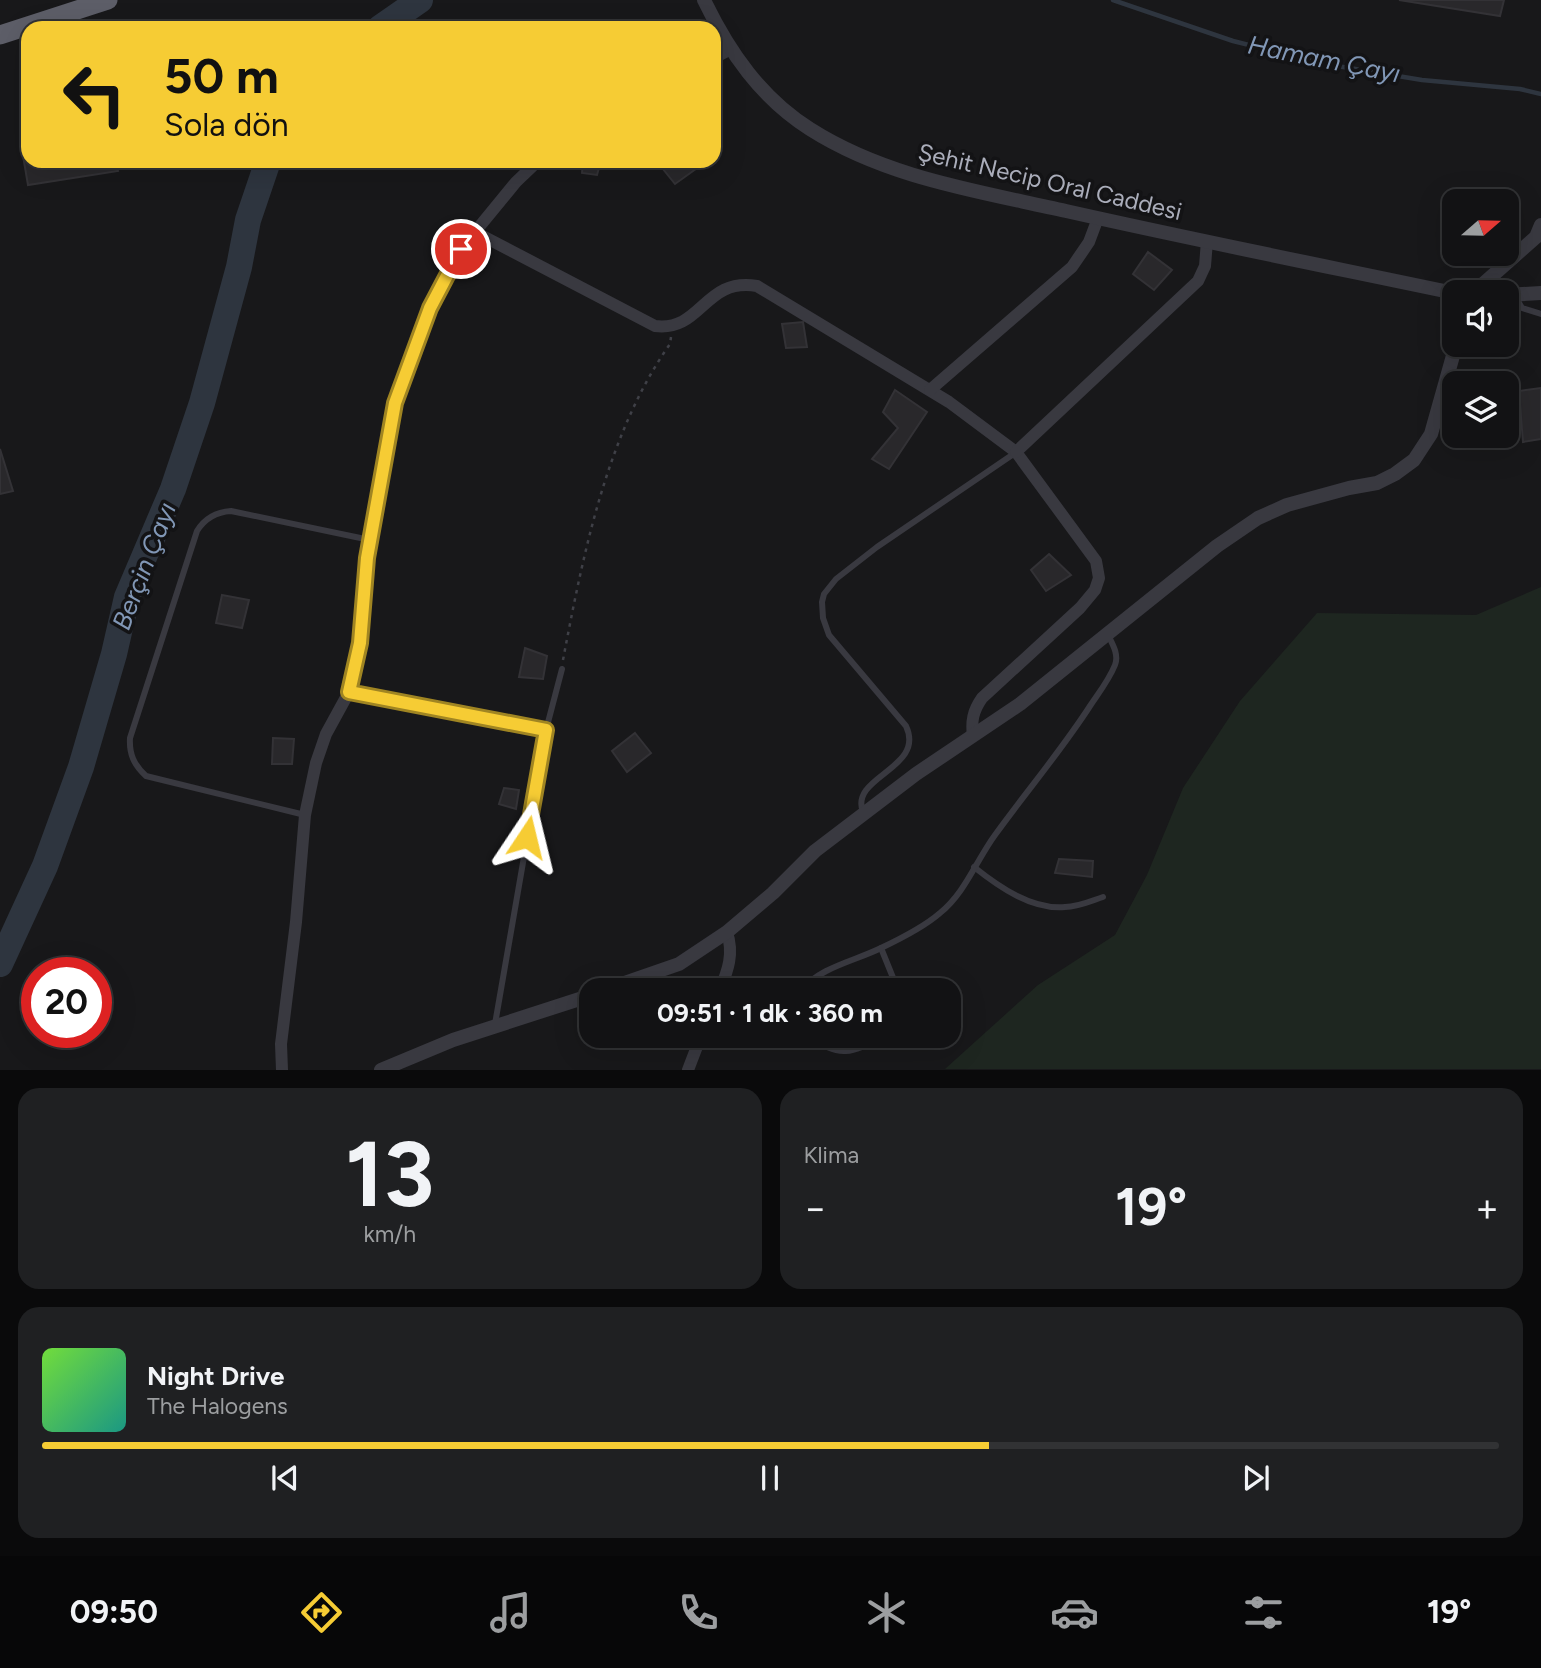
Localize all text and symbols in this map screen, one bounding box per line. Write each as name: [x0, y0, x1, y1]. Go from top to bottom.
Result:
water label: Hamam Çayı: [1245, 29, 1403, 89]
text: 50 m: [164, 46, 279, 105]
icon: left: [49, 49, 140, 140]
text: Sola dön: [164, 106, 289, 144]
street label: Şehit Necip Oral Caddesi: [915, 137, 1185, 226]
north arrow: [1442, 189, 1519, 266]
map controls: [1442, 189, 1519, 448]
pin: [431, 219, 491, 279]
icon: arrive: [442, 230, 480, 268]
button: sound: [1442, 280, 1519, 357]
button: layers: [1442, 371, 1519, 448]
water label: Berçin Çayı: [105, 498, 183, 634]
position arrow: [490, 800, 564, 874]
speed limit sign: 20: [21, 957, 112, 1048]
text: 09:51 · 1 dk · 360 m: [657, 997, 883, 1029]
text: 13: [345, 1120, 434, 1229]
text: Klima: [804, 1141, 859, 1169]
text: 19°: [1115, 1176, 1187, 1238]
text: −: [804, 1185, 827, 1231]
text: +: [1475, 1185, 1499, 1231]
text: km/h: [363, 1220, 416, 1248]
text: Night Drive: [147, 1360, 284, 1392]
text: The Halogens: [147, 1392, 288, 1420]
icon: previous: [266, 1459, 304, 1497]
icon: pause: [751, 1459, 789, 1497]
icon: next: [1237, 1459, 1275, 1497]
icon: directions: [297, 1588, 346, 1637]
icon: music: [486, 1588, 535, 1637]
icon: phone: [674, 1588, 723, 1637]
icon: climate: [862, 1588, 911, 1637]
icon: car: [1050, 1588, 1099, 1637]
icon: filters: [1239, 1588, 1288, 1637]
text: 09:50: [70, 1593, 158, 1631]
text: 19°: [1427, 1593, 1471, 1631]

